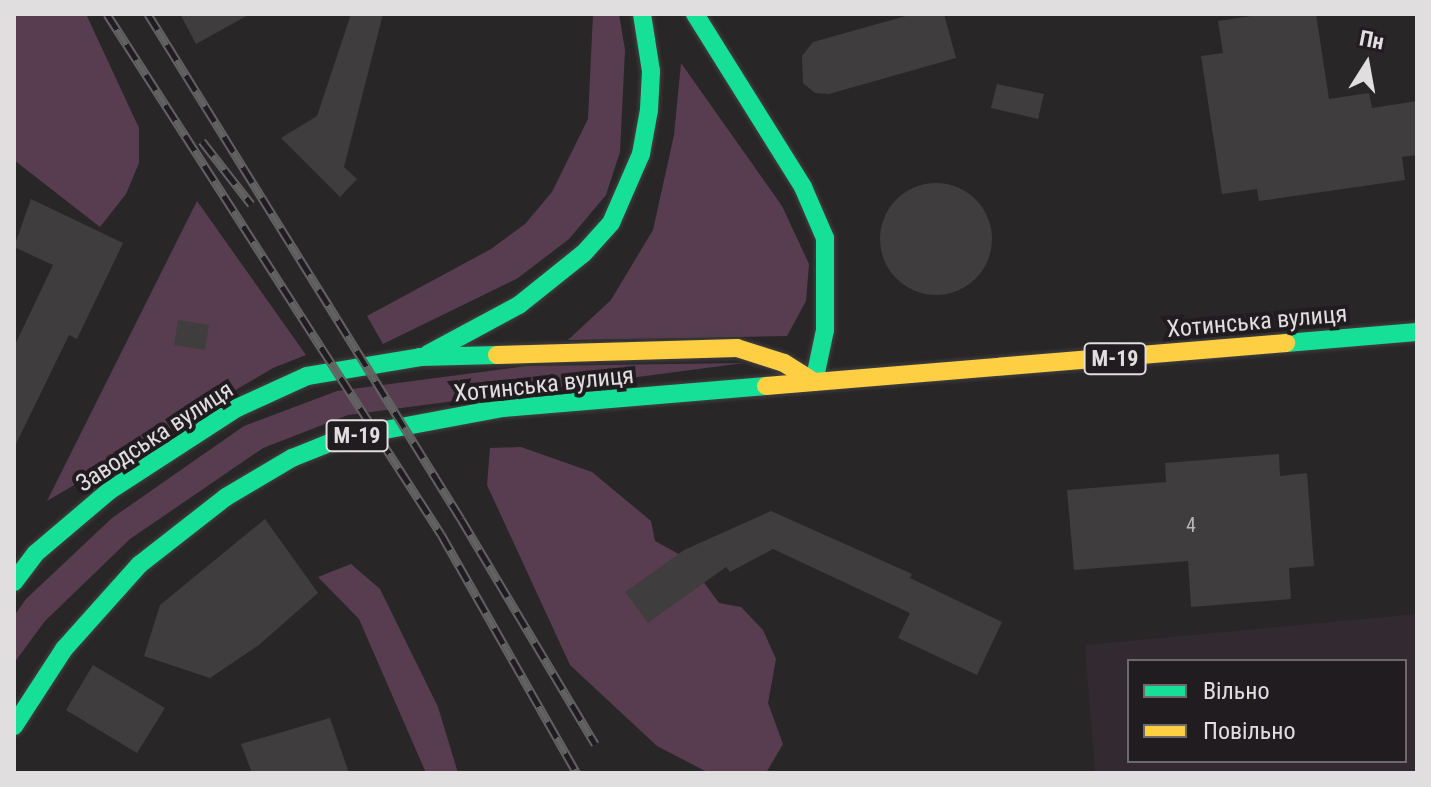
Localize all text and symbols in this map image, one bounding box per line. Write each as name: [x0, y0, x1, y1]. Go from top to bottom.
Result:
north arrow: [1327, 24, 1407, 104]
text: Пн: [1357, 25, 1386, 55]
street label: Хотинська вулиця: [1166, 300, 1348, 344]
road number: М-19: [1083, 341, 1147, 377]
street label: Хотинська вулиця: [453, 361, 635, 409]
street label: Заводська вулиця: [71, 376, 239, 498]
road number: М-19: [325, 418, 389, 454]
house number: 4: [1186, 513, 1196, 537]
legend: [1127, 659, 1407, 763]
text: Вільно: [1203, 677, 1270, 705]
text: Повільно: [1203, 717, 1296, 745]

